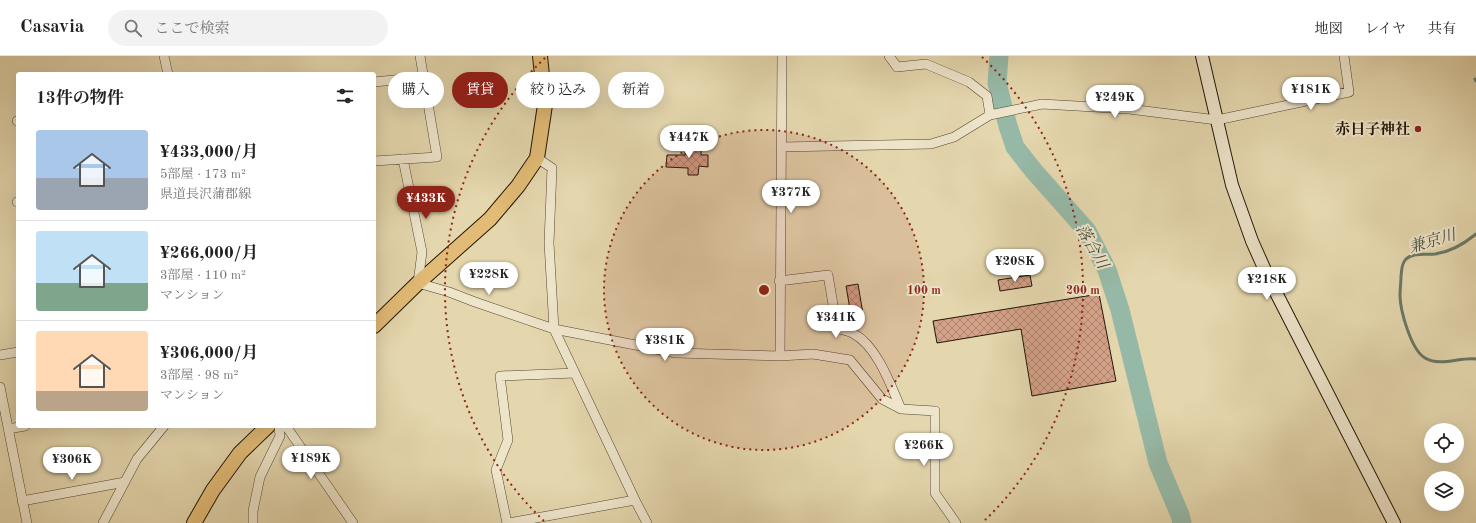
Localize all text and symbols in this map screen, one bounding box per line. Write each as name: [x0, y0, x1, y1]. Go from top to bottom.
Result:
search box: [108, 10, 388, 46]
icon: search: [122, 17, 144, 39]
text: Casavia: [20, 18, 84, 37]
text: ここで検索: [154, 22, 229, 37]
text: 地図: [1315, 22, 1343, 36]
text: レイヤ: [1365, 22, 1406, 36]
text: 共有: [1428, 22, 1456, 36]
chip: 購入: [388, 72, 444, 108]
chip: 賃貸: [452, 72, 508, 108]
chip: 絞り込み: [516, 72, 600, 108]
chip: 新着: [608, 72, 664, 108]
pin: ¥181K: [1283, 77, 1339, 111]
text: ¥181K: [1291, 83, 1331, 96]
icon: filters: [334, 85, 356, 107]
pin: ¥249K: [1087, 85, 1143, 119]
text: 13件の物件: [36, 90, 124, 107]
text: ¥249K: [1095, 91, 1135, 104]
place label: 赤日子神社: [1335, 121, 1410, 138]
marker: 赤日子神社: [1413, 124, 1423, 134]
pin: ¥447K: [661, 125, 717, 159]
text: ¥447K: [669, 131, 709, 144]
text: ¥433,000/月: [160, 144, 258, 161]
icon: home: [68, 146, 116, 194]
text: 5部屋 · 173 m²: [160, 168, 246, 181]
pin: ¥377K: [763, 180, 819, 214]
pin: ¥433K: [398, 186, 454, 220]
text: ¥377K: [771, 186, 811, 199]
text: 県道長沢蒲郡線: [160, 188, 251, 201]
text: ¥433K: [406, 192, 446, 205]
water label: 落合川: [1072, 221, 1113, 274]
water label: 兼京川: [1407, 225, 1460, 256]
text: ¥266,000/月: [160, 245, 258, 262]
icon: home: [68, 247, 116, 295]
pin: ¥208K: [987, 249, 1043, 283]
text: ¥208K: [995, 255, 1035, 268]
pin: ¥228K: [461, 262, 517, 296]
pin: ¥218K: [1239, 267, 1295, 301]
text: ¥228K: [469, 268, 509, 281]
text: 3部屋 · 110 m²: [160, 269, 246, 282]
text: ¥218K: [1247, 273, 1287, 286]
centre of rings: [757, 283, 771, 297]
text: 100 m: [907, 285, 941, 297]
text: 200 m: [1066, 285, 1100, 297]
text: マンション: [160, 289, 224, 302]
pin: ¥341K: [808, 305, 864, 339]
text: ¥341K: [816, 311, 856, 324]
pin: ¥381K: [637, 328, 693, 362]
text: ¥381K: [645, 334, 685, 347]
text: ¥306,000/月: [160, 345, 258, 362]
icon: home: [68, 347, 116, 395]
text: 3部屋 · 98 m²: [160, 369, 238, 382]
text: マンション: [160, 389, 224, 402]
map controls: [1424, 423, 1464, 511]
button: locate: [1424, 423, 1464, 463]
pin: ¥266K: [896, 433, 952, 467]
text: ¥266K: [904, 439, 944, 452]
pin: ¥189K: [283, 446, 339, 480]
pin: ¥306K: [44, 447, 100, 481]
text: ¥189K: [291, 452, 331, 465]
text: ¥306K: [52, 453, 92, 466]
button: layers: [1424, 471, 1464, 511]

